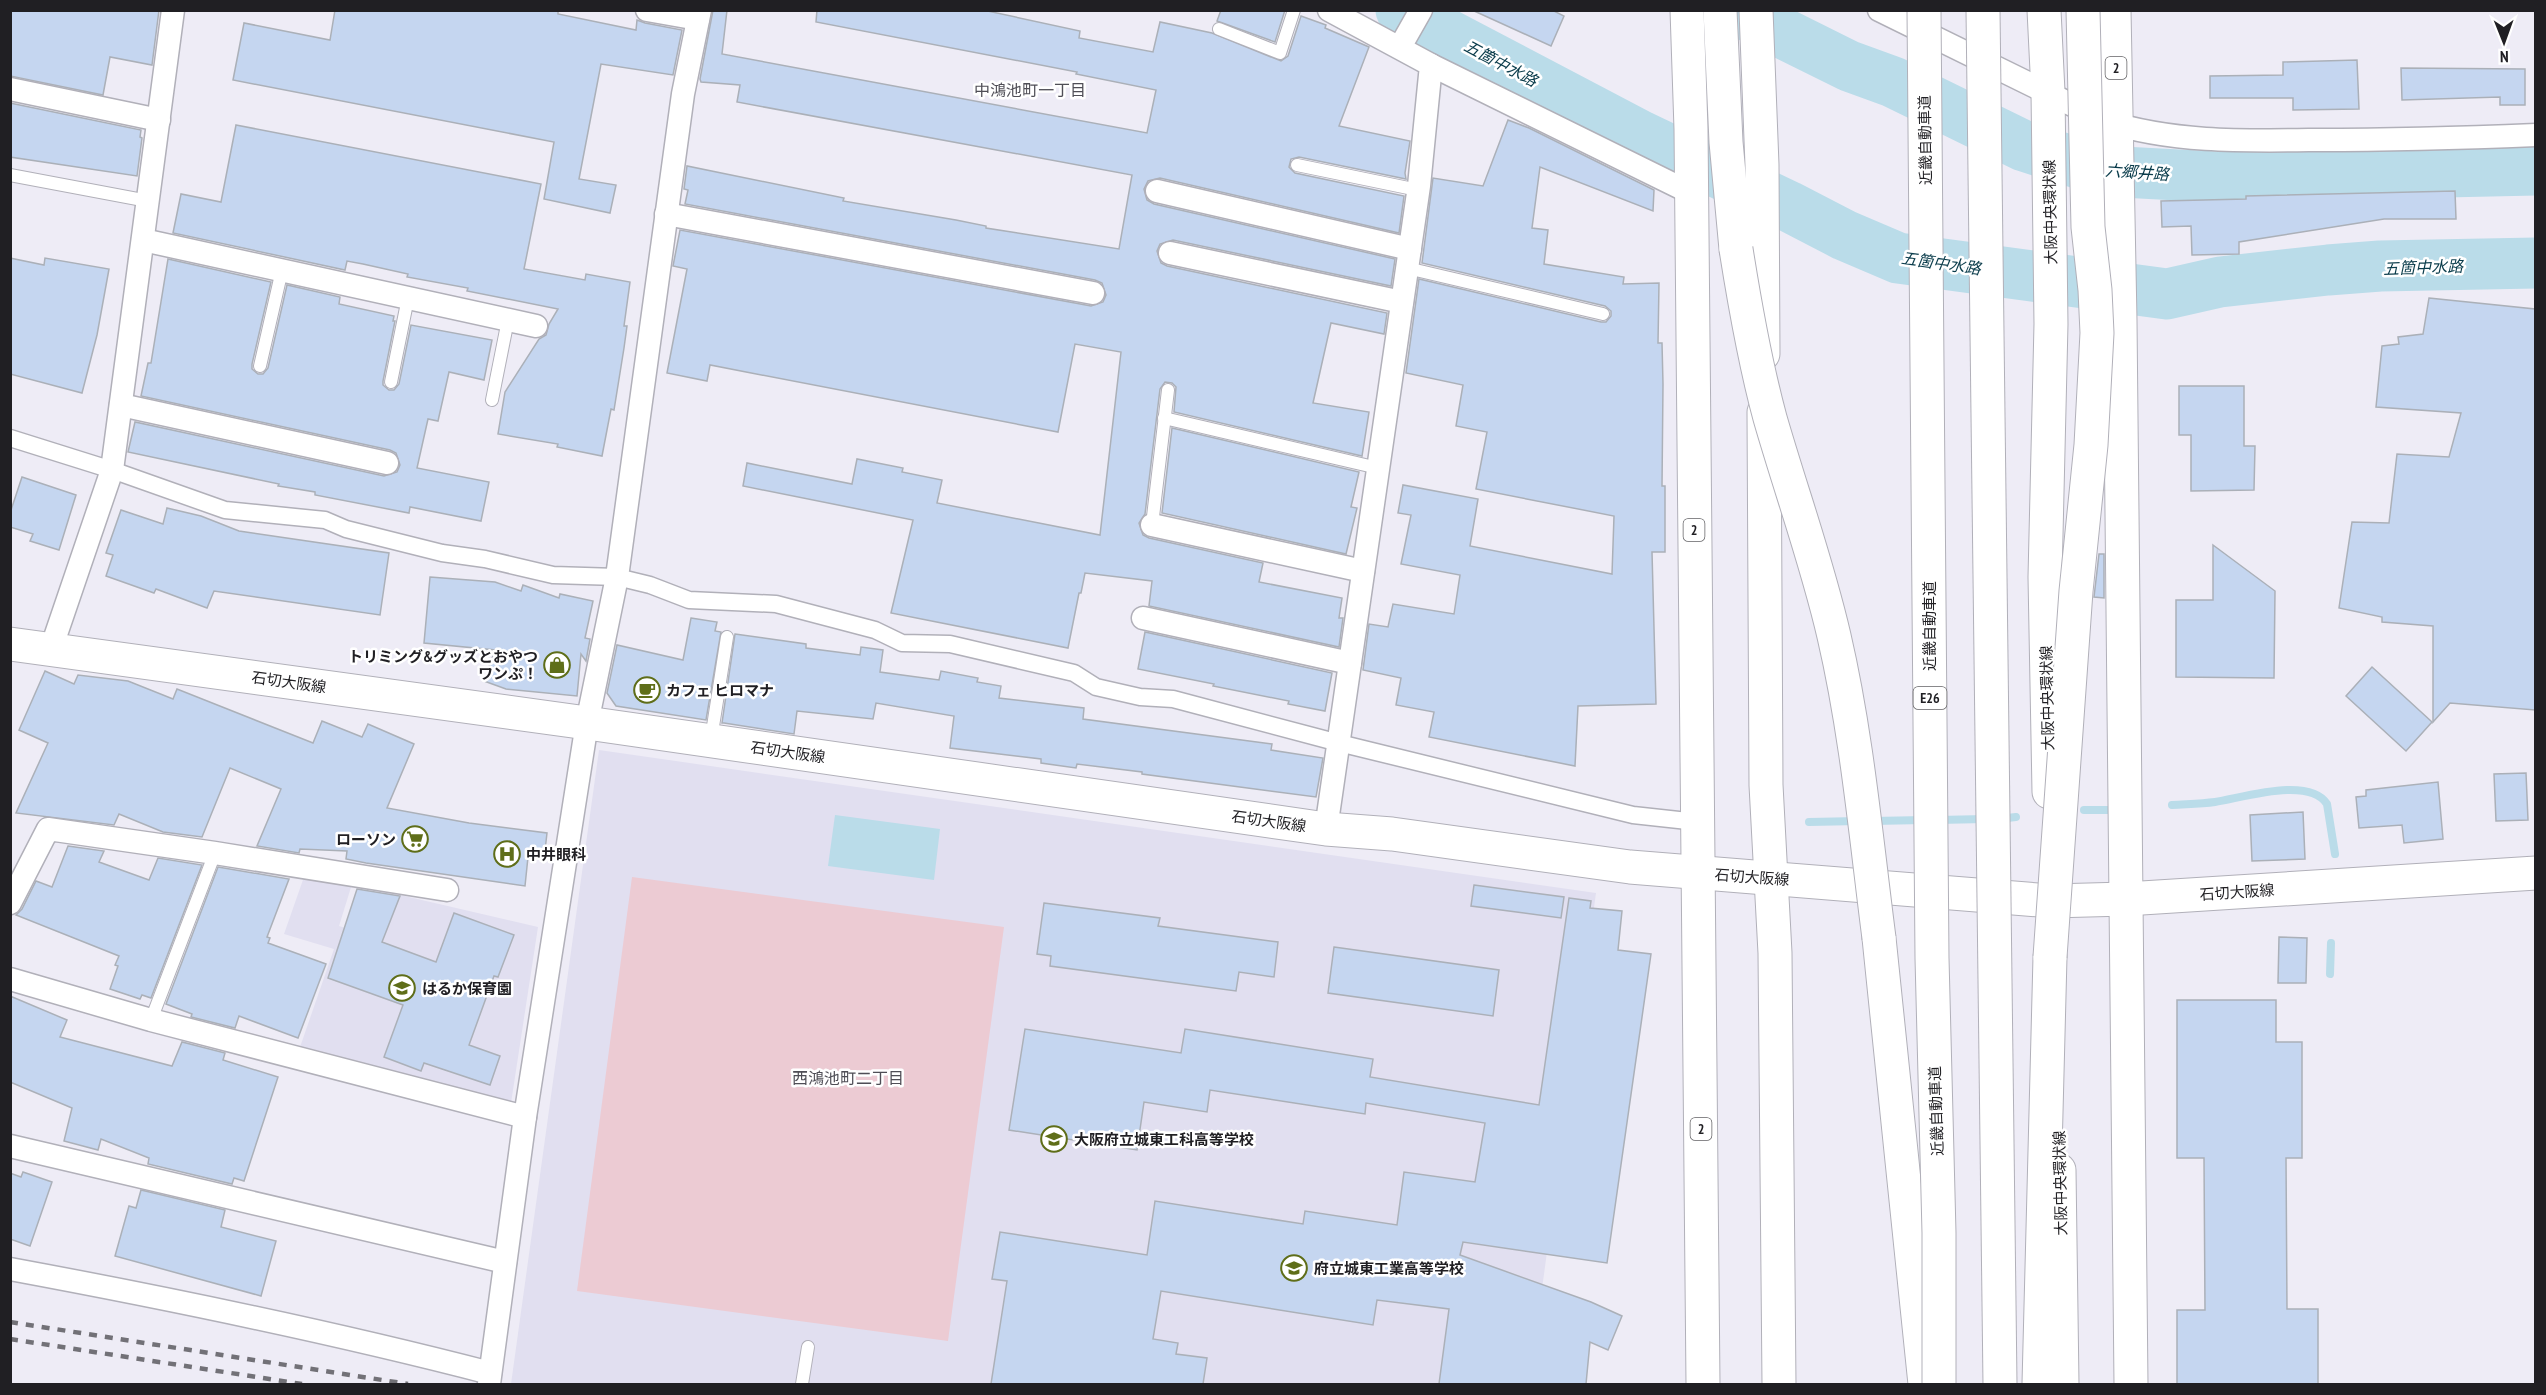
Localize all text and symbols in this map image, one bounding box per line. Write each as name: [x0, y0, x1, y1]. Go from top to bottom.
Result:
north arrow: [2474, 12, 2534, 72]
water label: 五箇中水路: [1461, 35, 1543, 92]
text: N: [2500, 47, 2509, 67]
road number: 2: [2106, 57, 2126, 79]
district label: 中鴻池町一丁目: [974, 80, 1086, 100]
street label: 近畿自動車道: [1915, 95, 1935, 185]
street label: 大阪中央環状線: [2040, 159, 2060, 265]
water label: 六郷井路: [2104, 160, 2172, 184]
water label: 五箇中水路: [1900, 248, 1984, 279]
water label: 五箇中水路: [2383, 256, 2465, 278]
road number: 2: [1684, 519, 1704, 541]
street label: 近畿自動車道: [1920, 581, 1939, 671]
street label: 大阪中央環状線: [2037, 645, 2057, 751]
place label: トリミング&グッズとおやつ ワンぷ！: [348, 647, 538, 683]
shop icon: トリミング&グッズとおやつ ワンぷ！: [542, 650, 572, 680]
street label: 石切大阪線: [251, 667, 327, 697]
cafe icon: カフェ ヒロマナ: [632, 675, 662, 705]
place label: カフェ ヒロマナ: [666, 681, 774, 700]
road number: E26: [1914, 687, 1946, 709]
street label: 石切大阪線: [750, 737, 826, 767]
street label: 石切大阪線: [1231, 806, 1307, 836]
supermarket icon: ローソン: [400, 824, 430, 854]
place label: ローソン: [336, 830, 396, 849]
hospital icon: 中井眼科: [492, 839, 522, 869]
place label: 中井眼科: [526, 845, 586, 864]
street label: 石切大阪線: [1714, 865, 1790, 889]
street label: 石切大阪線: [2199, 880, 2275, 904]
school or university icon: はるか保育園: [387, 973, 417, 1003]
place label: はるか保育園: [422, 979, 512, 998]
street label: 近畿自動車道: [1925, 1066, 1947, 1156]
district label: 西鴻池町二丁目: [792, 1068, 904, 1088]
road number: 2: [1690, 1118, 1712, 1140]
school or university icon: 大阪府立城東工科高等学校: [1039, 1124, 1069, 1154]
place label: 大阪府立城東工科高等学校: [1074, 1130, 1254, 1149]
street label: 大阪中央環状線: [2050, 1130, 2070, 1236]
school or university icon: 府立城東工業高等学校: [1279, 1253, 1309, 1283]
place label: 府立城東工業高等学校: [1314, 1259, 1464, 1278]

